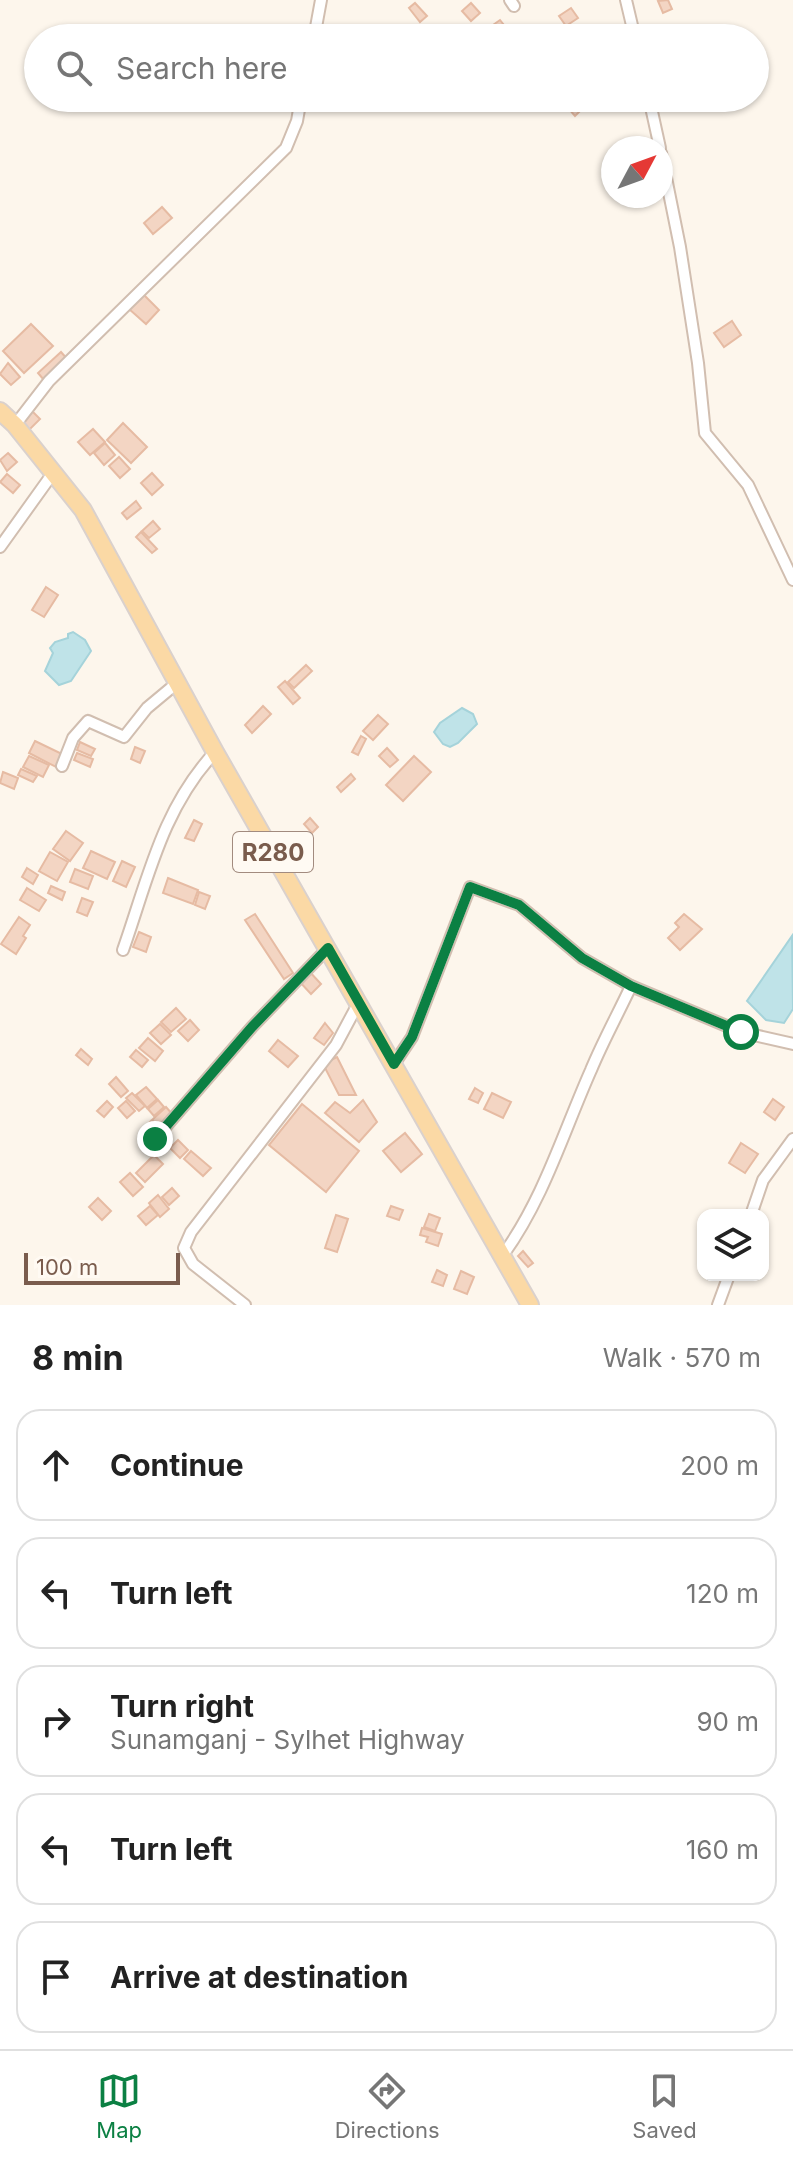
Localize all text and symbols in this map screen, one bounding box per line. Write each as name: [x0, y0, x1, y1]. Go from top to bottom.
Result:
search box: [24, 24, 769, 112]
icon: search: [52, 46, 96, 90]
text: Search here: [116, 50, 288, 86]
north arrow: [601, 136, 673, 208]
road number: R280: [233, 832, 313, 872]
route start: [723, 1014, 759, 1050]
route end: [137, 1121, 173, 1157]
map controls: [697, 1209, 769, 1281]
button: layers: [697, 1209, 769, 1281]
scale bar: [24, 1249, 180, 1285]
text: 100 m: [36, 1254, 98, 1280]
text: 8 min: [32, 1337, 124, 1378]
text: Walk · 570 m: [603, 1342, 761, 1373]
icon: ahead: [34, 1443, 78, 1487]
text: Continue: [110, 1447, 244, 1483]
text: 200 m: [680, 1450, 759, 1481]
icon: left: [34, 1571, 78, 1615]
text: Turn left: [110, 1575, 232, 1611]
text: 120 m: [686, 1578, 759, 1609]
text: Turn right: [110, 1688, 254, 1724]
icon: right: [34, 1699, 78, 1743]
text: 90 m: [696, 1706, 759, 1737]
text: Sunamganj - Sylhet Highway: [110, 1724, 465, 1755]
icon: left: [34, 1827, 78, 1871]
text: Turn left: [110, 1831, 232, 1867]
text: 160 m: [686, 1834, 759, 1865]
icon: arrive: [34, 1955, 78, 1999]
text: Arrive at destination: [110, 1959, 408, 1995]
tab: Map: [96, 2069, 142, 2143]
tab: Directions: [335, 2069, 440, 2143]
tab: Saved: [632, 2069, 697, 2143]

